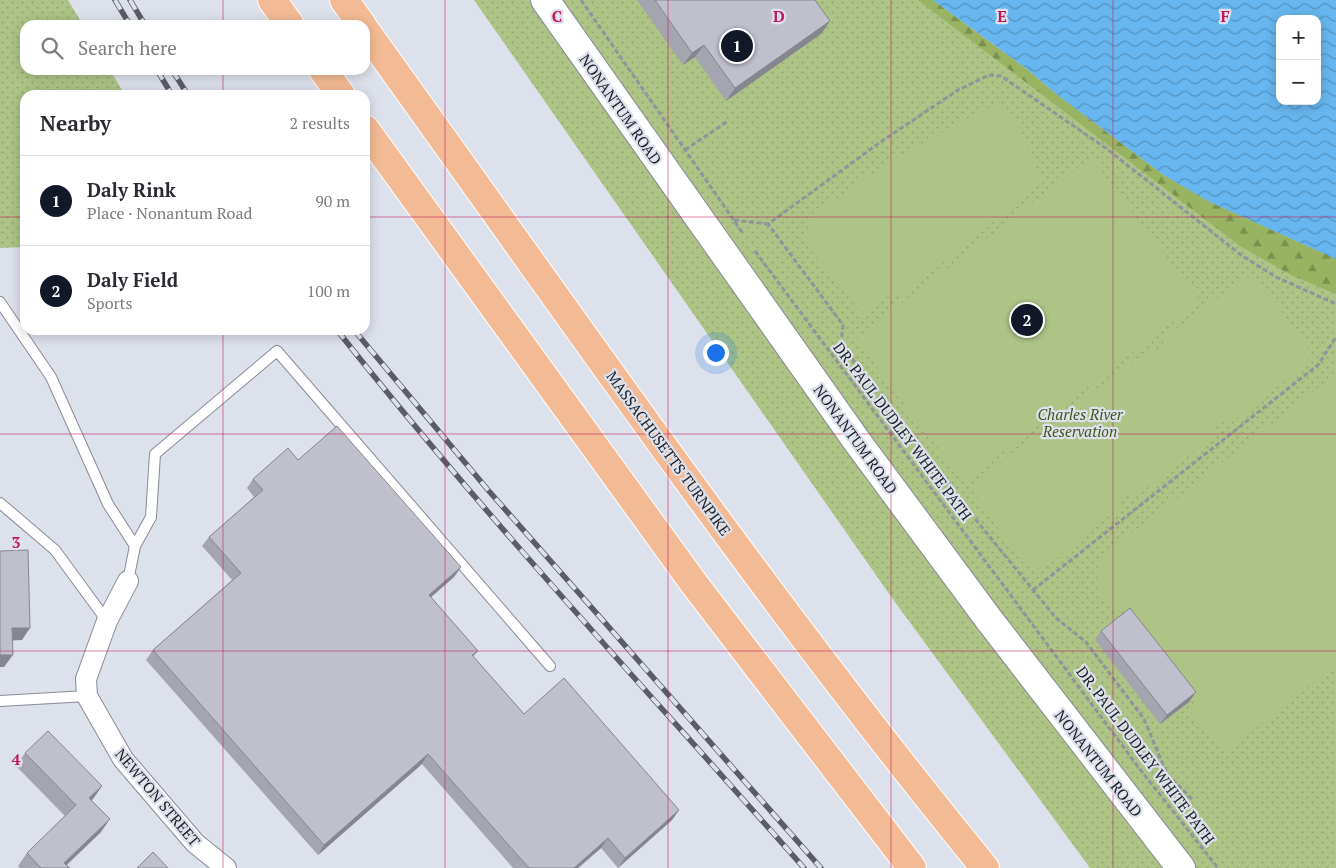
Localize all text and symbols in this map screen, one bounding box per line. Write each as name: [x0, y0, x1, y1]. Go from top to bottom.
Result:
text: C: [552, 5, 562, 27]
text: D: [773, 5, 785, 27]
text: E: [997, 5, 1007, 27]
text: F: [1220, 5, 1230, 27]
map controls: [1276, 15, 1321, 105]
button: +: [1276, 15, 1321, 60]
search box: [20, 20, 370, 75]
pin: 1: [721, 27, 753, 65]
icon: search: [38, 34, 66, 62]
text: Search here: [78, 35, 177, 60]
street label: NONANTUM ROAD: [575, 50, 667, 168]
button: −: [1276, 60, 1321, 105]
text: Nearby: [40, 109, 111, 137]
text: 2 results: [290, 112, 350, 134]
text: Daly Rink: [87, 177, 176, 202]
text: 1: [51, 190, 61, 212]
text: 90 m: [315, 190, 350, 212]
text: Place · Nonantum Road: [87, 202, 252, 224]
text: Daly Field: [87, 267, 178, 292]
text: 2: [51, 280, 61, 302]
text: 100 m: [307, 280, 350, 302]
text: Sports: [87, 292, 133, 314]
pin: 2: [1011, 301, 1043, 339]
street label: DR. PAUL DUDLEY WHITE PATH: [829, 338, 977, 524]
your location: [703, 340, 729, 366]
street label: MASSACHUSETTS TURNPIKE: [602, 367, 736, 539]
street label: NONANTUM ROAD: [810, 380, 902, 498]
park label: Charles River Reservation: [1037, 404, 1124, 441]
text: 3: [11, 531, 21, 553]
street label: DR. PAUL DUDLEY WHITE PATH: [1072, 662, 1220, 848]
street label: NONANTUM ROAD: [1051, 705, 1147, 821]
street label: NEWTON STREET: [111, 744, 205, 850]
text: 4: [11, 748, 21, 770]

